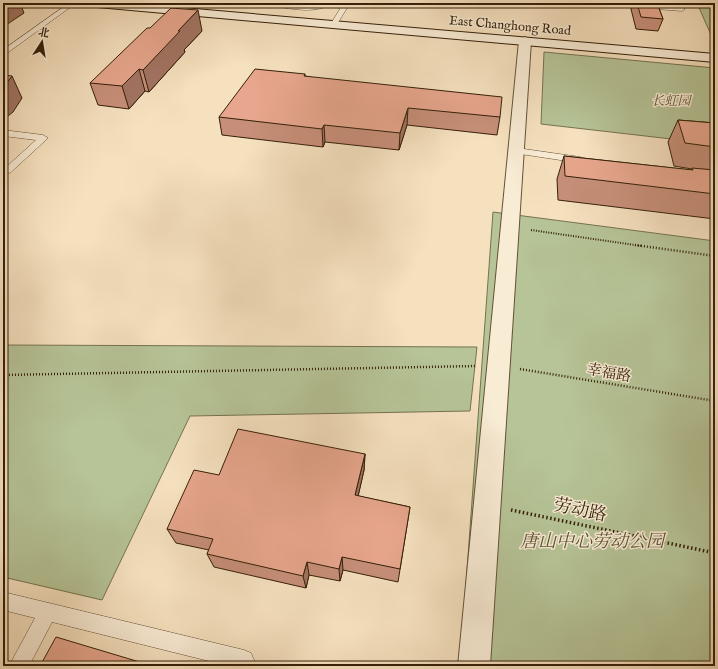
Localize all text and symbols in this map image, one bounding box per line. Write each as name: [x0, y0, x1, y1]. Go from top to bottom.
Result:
street label: East Changhong Road: [448, 12, 572, 40]
north arrow: [22, 22, 62, 62]
text: 北: [37, 25, 51, 41]
park label: 长虹园: [651, 93, 692, 110]
street label: 幸福路: [585, 360, 633, 386]
street label: 劳动路: [551, 494, 609, 528]
park label: 唐山中心劳动公园: [520, 531, 667, 554]

